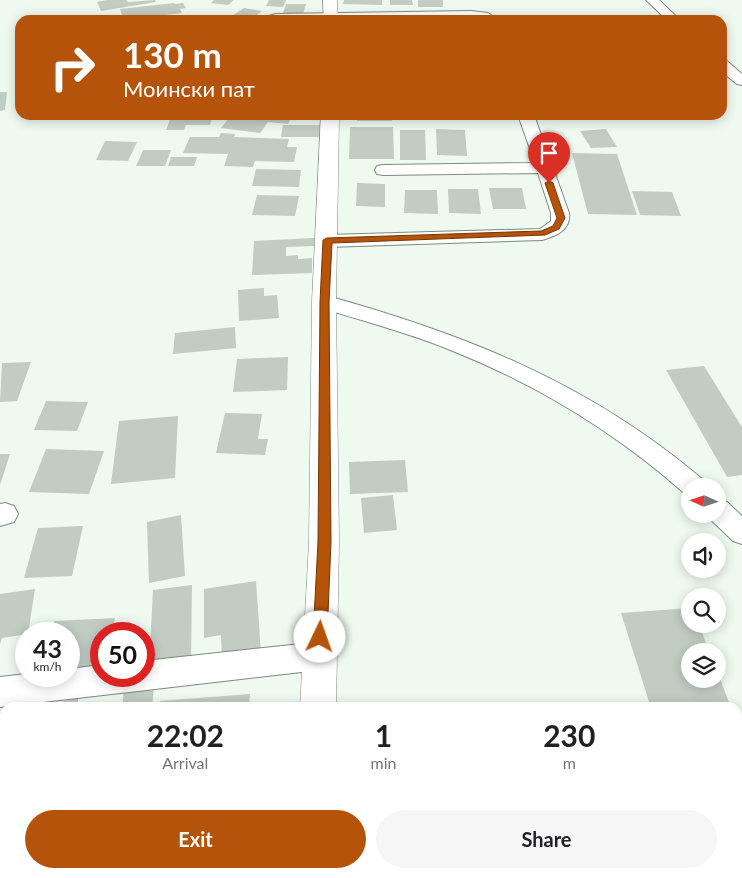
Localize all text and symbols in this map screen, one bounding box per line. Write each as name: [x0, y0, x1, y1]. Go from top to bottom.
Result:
text: 130 m: [123, 33, 222, 75]
icon: right: [40, 35, 105, 100]
text: Моински пат: [123, 75, 255, 102]
pin: [528, 132, 570, 183]
icon: arrive: [535, 139, 563, 167]
north arrow: [681, 478, 726, 522]
map controls: [681, 478, 726, 688]
button: sound: [681, 533, 726, 578]
button: search: [681, 588, 726, 633]
position arrow: [293, 610, 345, 662]
speed limit sign: 50: [90, 622, 155, 687]
text: 43: [33, 633, 62, 663]
button: layers: [681, 643, 726, 688]
text: km/h: [33, 659, 62, 674]
text: 22:02: [147, 717, 224, 753]
text: 1: [375, 717, 392, 753]
text: 230: [543, 717, 595, 753]
text: Arrival: [162, 753, 208, 772]
text: min: [371, 753, 397, 772]
text: m: [563, 753, 576, 772]
button: Exit: [25, 810, 366, 868]
button: Share: [376, 810, 717, 868]

